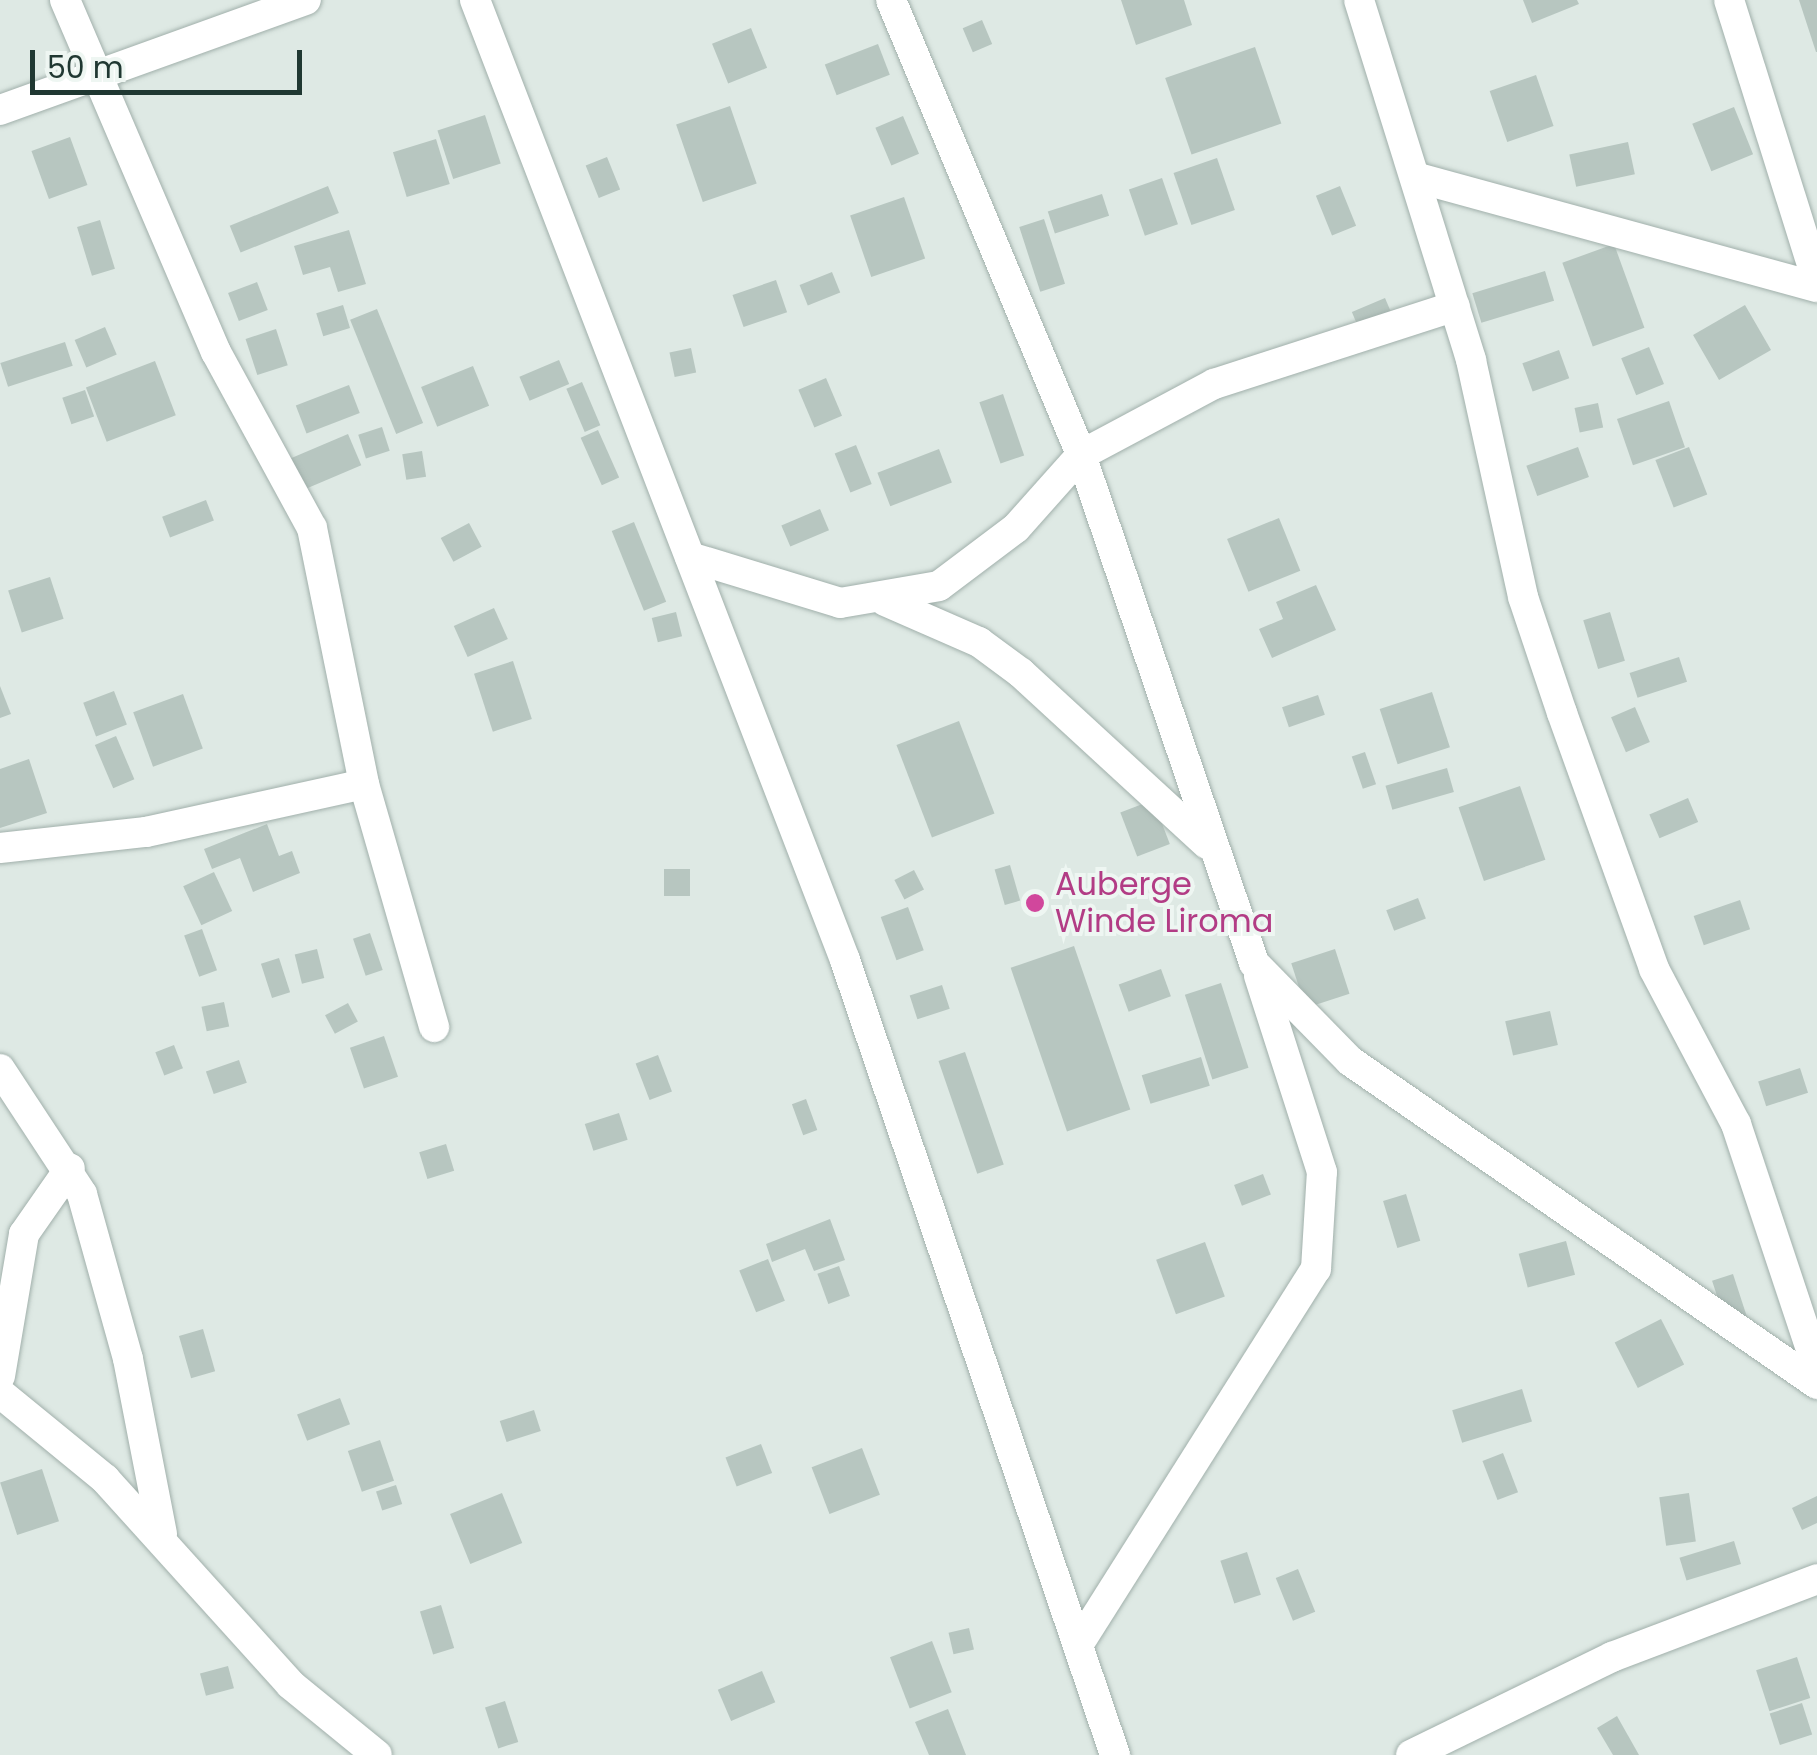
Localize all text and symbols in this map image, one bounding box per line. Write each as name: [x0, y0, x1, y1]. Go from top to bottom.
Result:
scale bar: [35, 30, 308, 92]
text: 50 m: [47, 46, 124, 89]
place label: Auberge Winde Liroma: [1055, 866, 1273, 941]
marker: Auberge Winde Liroma: [1024, 892, 1046, 914]

